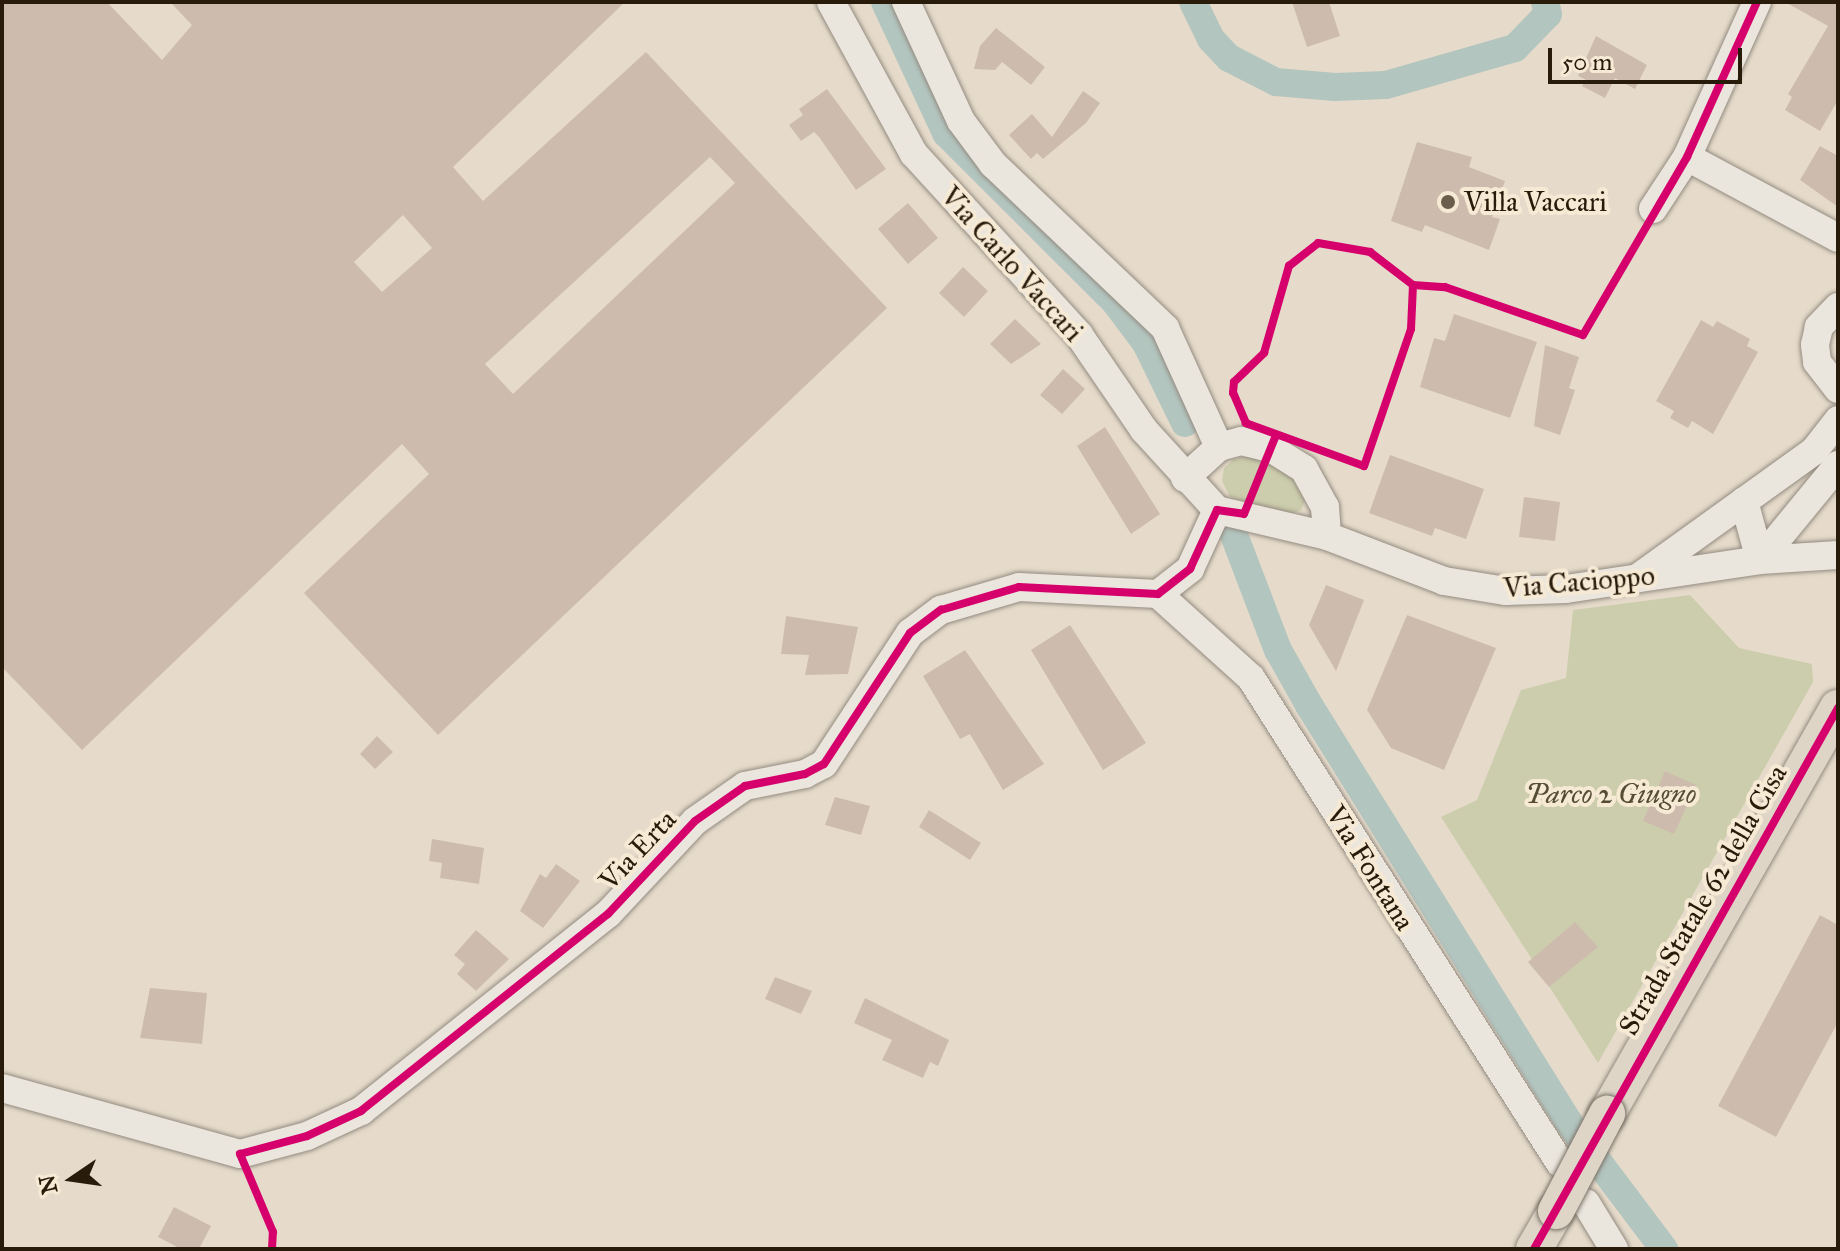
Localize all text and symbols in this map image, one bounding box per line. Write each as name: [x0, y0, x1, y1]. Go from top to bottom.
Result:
scale bar: [1552, 32, 1746, 82]
text: 50 m: [1562, 47, 1612, 77]
street label: Via Carlo Vaccari: [934, 180, 1090, 348]
place label: Villa Vaccari: [1464, 185, 1607, 219]
marker: Villa Vaccari: [1439, 193, 1457, 211]
street label: Via Cacioppo: [1502, 559, 1656, 605]
street label: Strada Statale 62 della Cisa: [1612, 759, 1794, 1041]
park label: Parco 2 Giugno: [1526, 777, 1696, 811]
street label: Via Fontana: [1318, 799, 1422, 937]
street label: Via Erta: [593, 803, 683, 897]
north arrow: [32, 1139, 112, 1219]
text: N: [33, 1172, 63, 1197]

